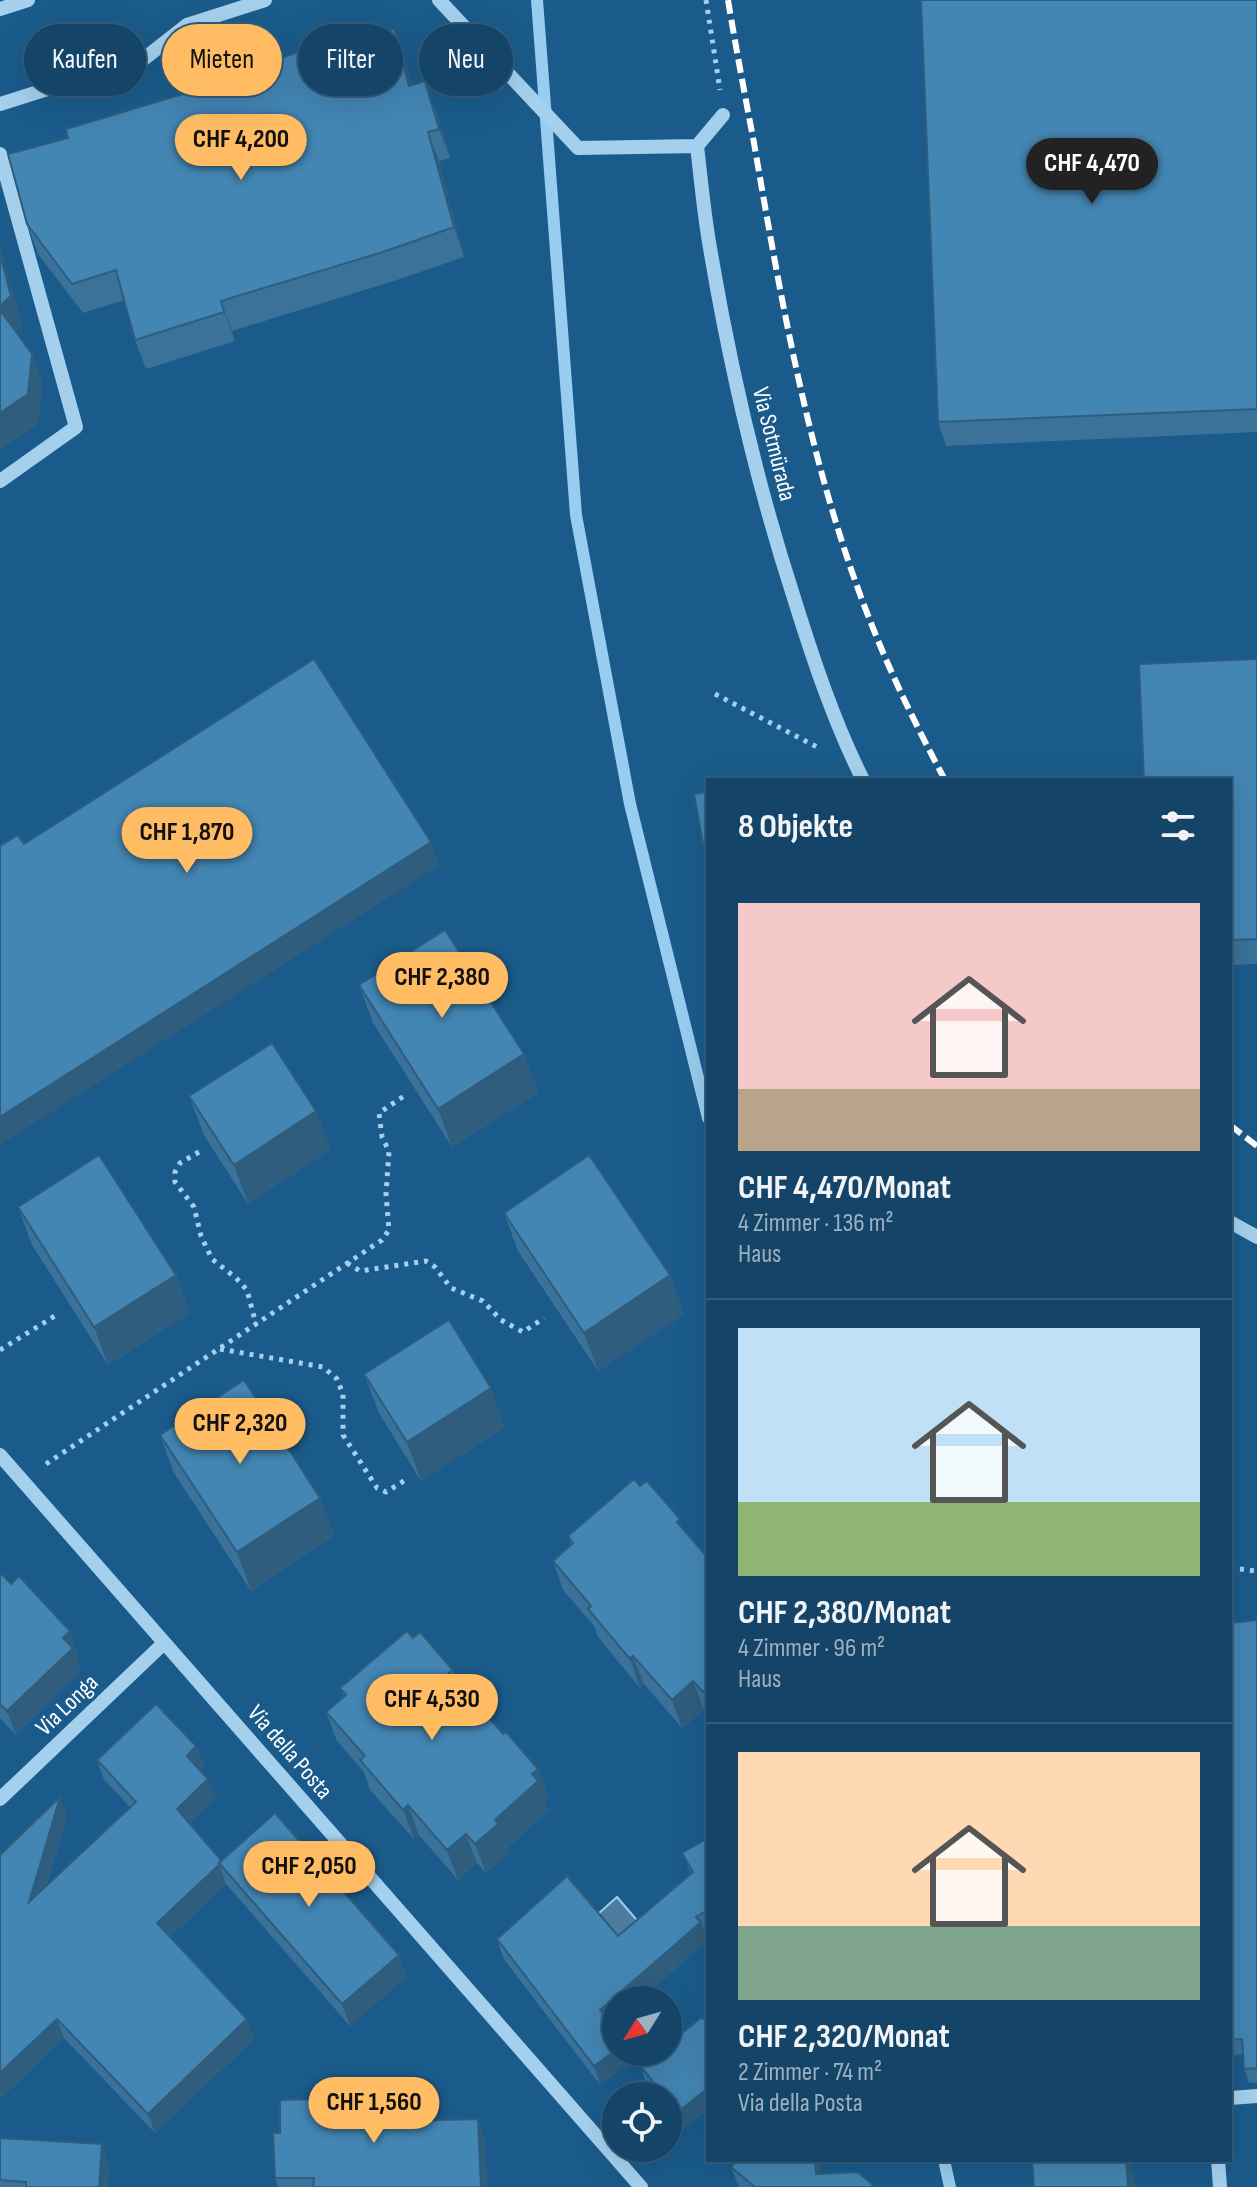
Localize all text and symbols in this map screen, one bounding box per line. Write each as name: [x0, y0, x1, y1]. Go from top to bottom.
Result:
chip: Kaufen: [24, 24, 146, 96]
chip: Mieten: [162, 24, 282, 96]
chip: Filter: [298, 24, 403, 96]
chip: Neu: [419, 24, 513, 96]
pin: CHF 4,200: [149, 114, 333, 182]
text: CHF 4,200: [193, 124, 289, 155]
pin: CHF 4,470: [1000, 138, 1184, 206]
text: CHF 4,470: [1044, 148, 1140, 179]
street label: Via Sotmürada: [746, 384, 802, 504]
icon: filters: [1156, 804, 1200, 848]
text: 8 Objekte: [738, 806, 853, 847]
pin: CHF 1,870: [95, 807, 279, 875]
text: CHF 1,870: [140, 817, 234, 848]
pin: CHF 2,380: [350, 952, 534, 1020]
icon: home: [897, 955, 1041, 1099]
text: CHF 2,380: [394, 962, 490, 993]
text: CHF 4,470/Monat: [738, 1167, 951, 1208]
text: 4 Zimmer · 136 m²: [738, 1208, 894, 1239]
text: Haus: [738, 1239, 781, 1270]
icon: home: [897, 1380, 1041, 1524]
pin: CHF 2,320: [148, 1398, 332, 1466]
text: CHF 2,320: [193, 1408, 287, 1439]
text: CHF 2,380/Monat: [738, 1592, 951, 1633]
text: 4 Zimmer · 96 m²: [738, 1633, 885, 1664]
text: Haus: [738, 1664, 781, 1695]
street label: Via Longa: [30, 1668, 104, 1742]
pin: CHF 4,530: [340, 1674, 524, 1742]
text: CHF 4,530: [384, 1684, 480, 1715]
street label: Via della Posta: [241, 1699, 339, 1805]
icon: home: [897, 1804, 1041, 1948]
pin: CHF 2,050: [217, 1841, 401, 1909]
text: CHF 2,050: [261, 1851, 357, 1882]
north arrow: [602, 1986, 682, 2066]
map controls: [602, 1986, 682, 2162]
text: CHF 2,320/Monat: [738, 2016, 950, 2057]
text: 2 Zimmer · 74 m²: [738, 2057, 882, 2088]
pin: CHF 1,560: [282, 2077, 466, 2145]
button: locate: [602, 2082, 682, 2162]
text: CHF 1,560: [326, 2087, 422, 2118]
text: Via della Posta: [738, 2088, 863, 2119]

